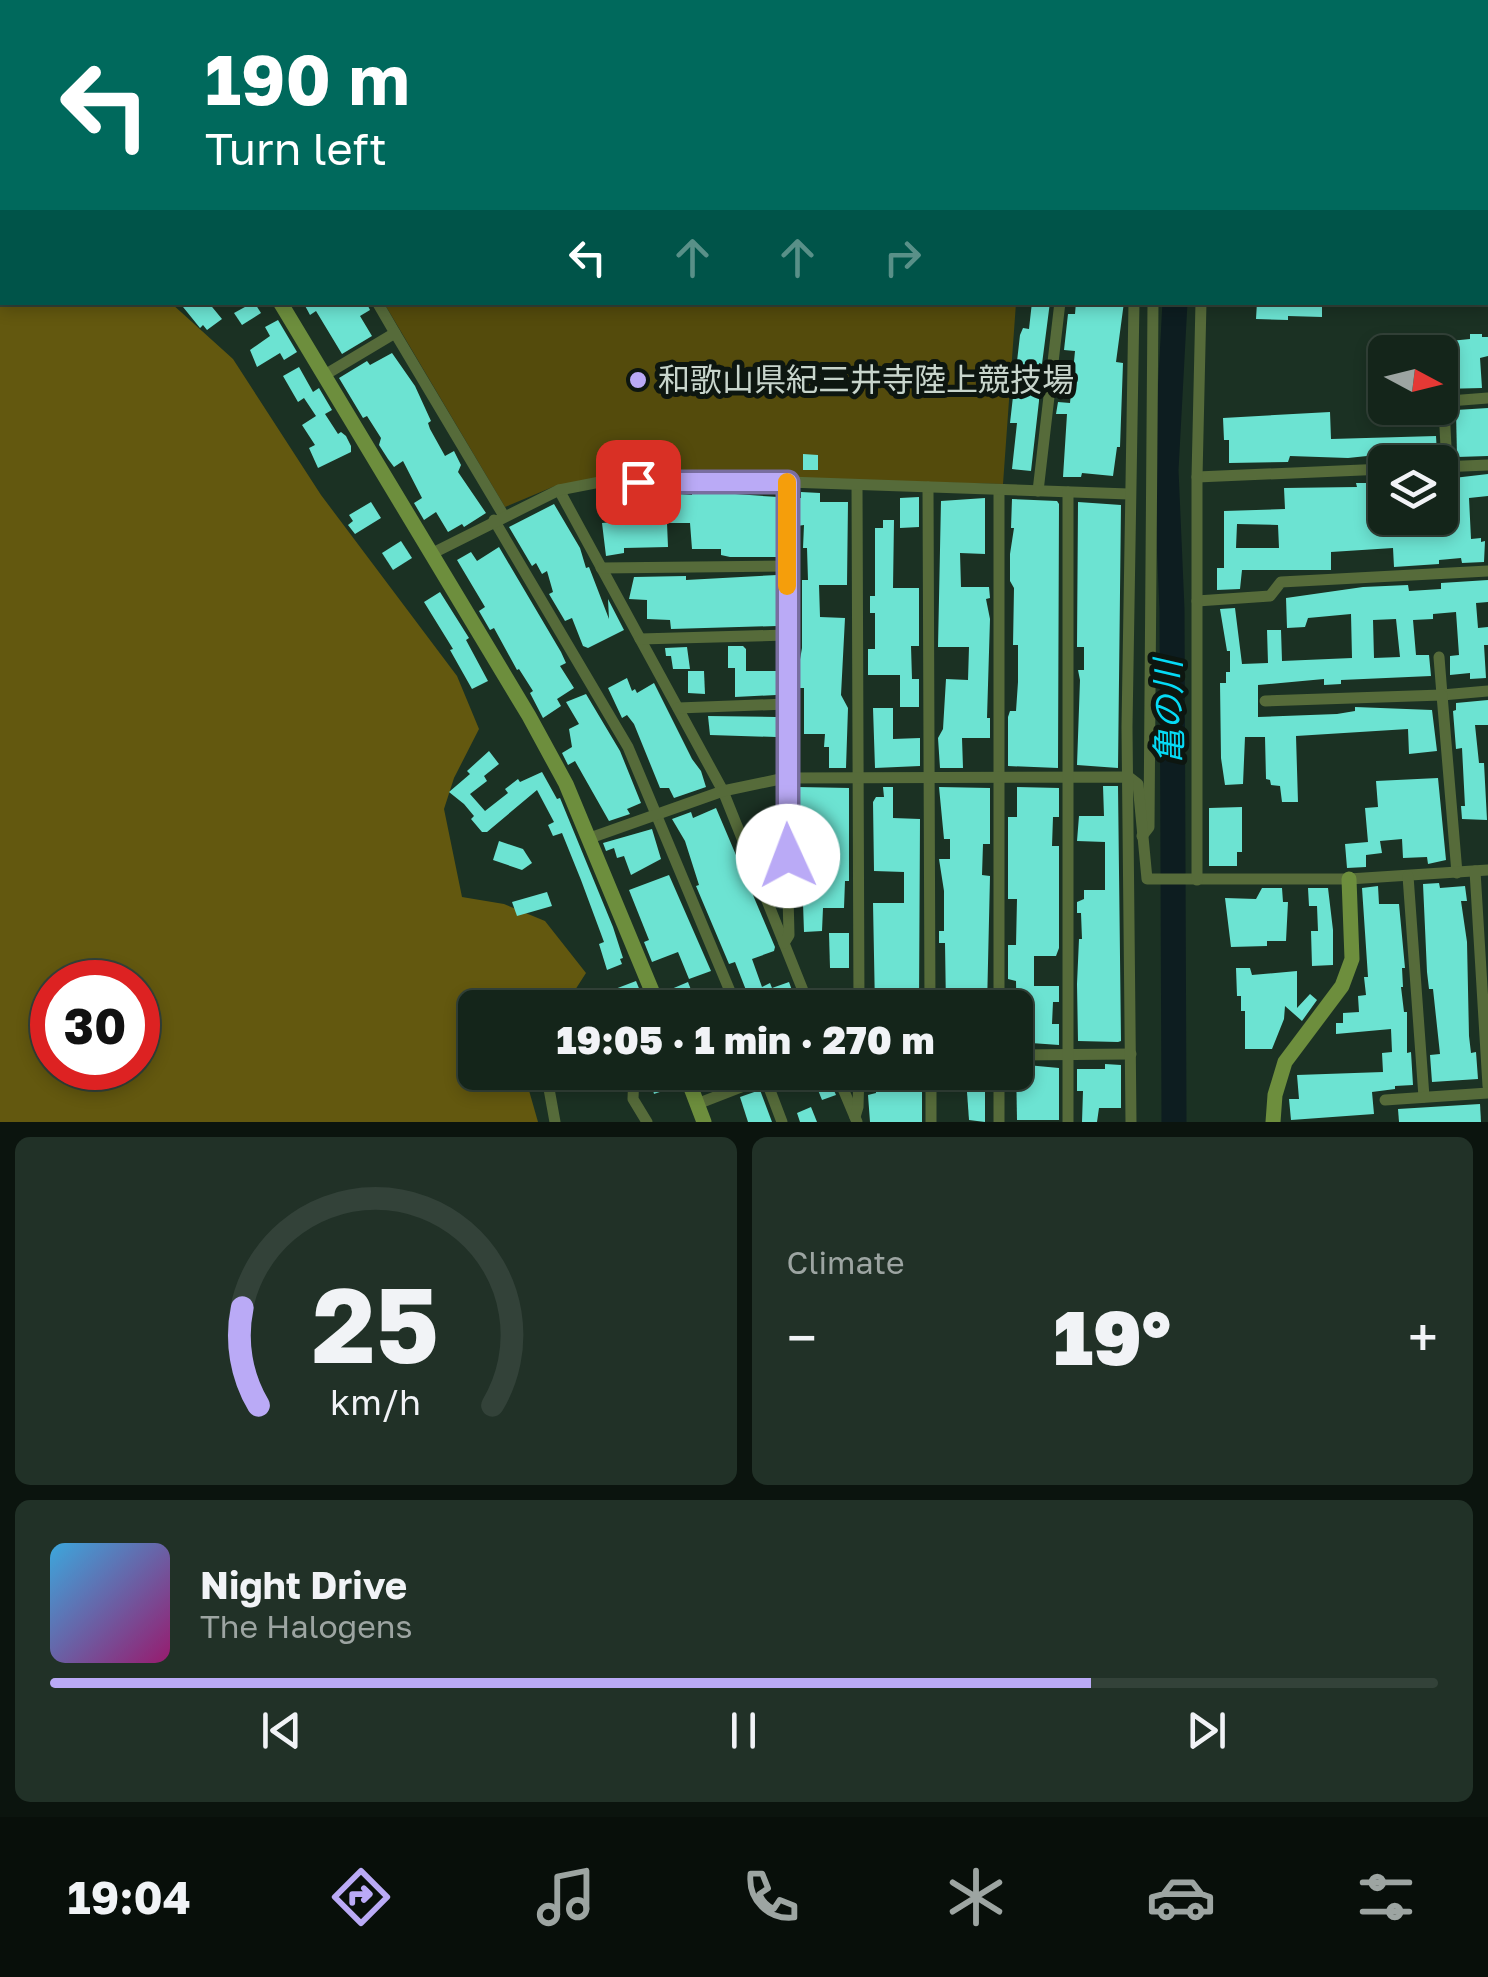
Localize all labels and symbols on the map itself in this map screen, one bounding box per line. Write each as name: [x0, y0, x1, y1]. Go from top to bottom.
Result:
north arrow: [1368, 335, 1458, 425]
place label: 和歌山県紀三井寺陸上競技場: [658, 360, 1074, 398]
marker: 和歌山県紀三井寺陸上競技場: [627, 369, 649, 391]
pin: [596, 440, 681, 525]
water label: 亀の川: [1146, 655, 1190, 765]
position arrow: [736, 804, 840, 908]
speed limit sign: 30: [30, 960, 160, 1090]

